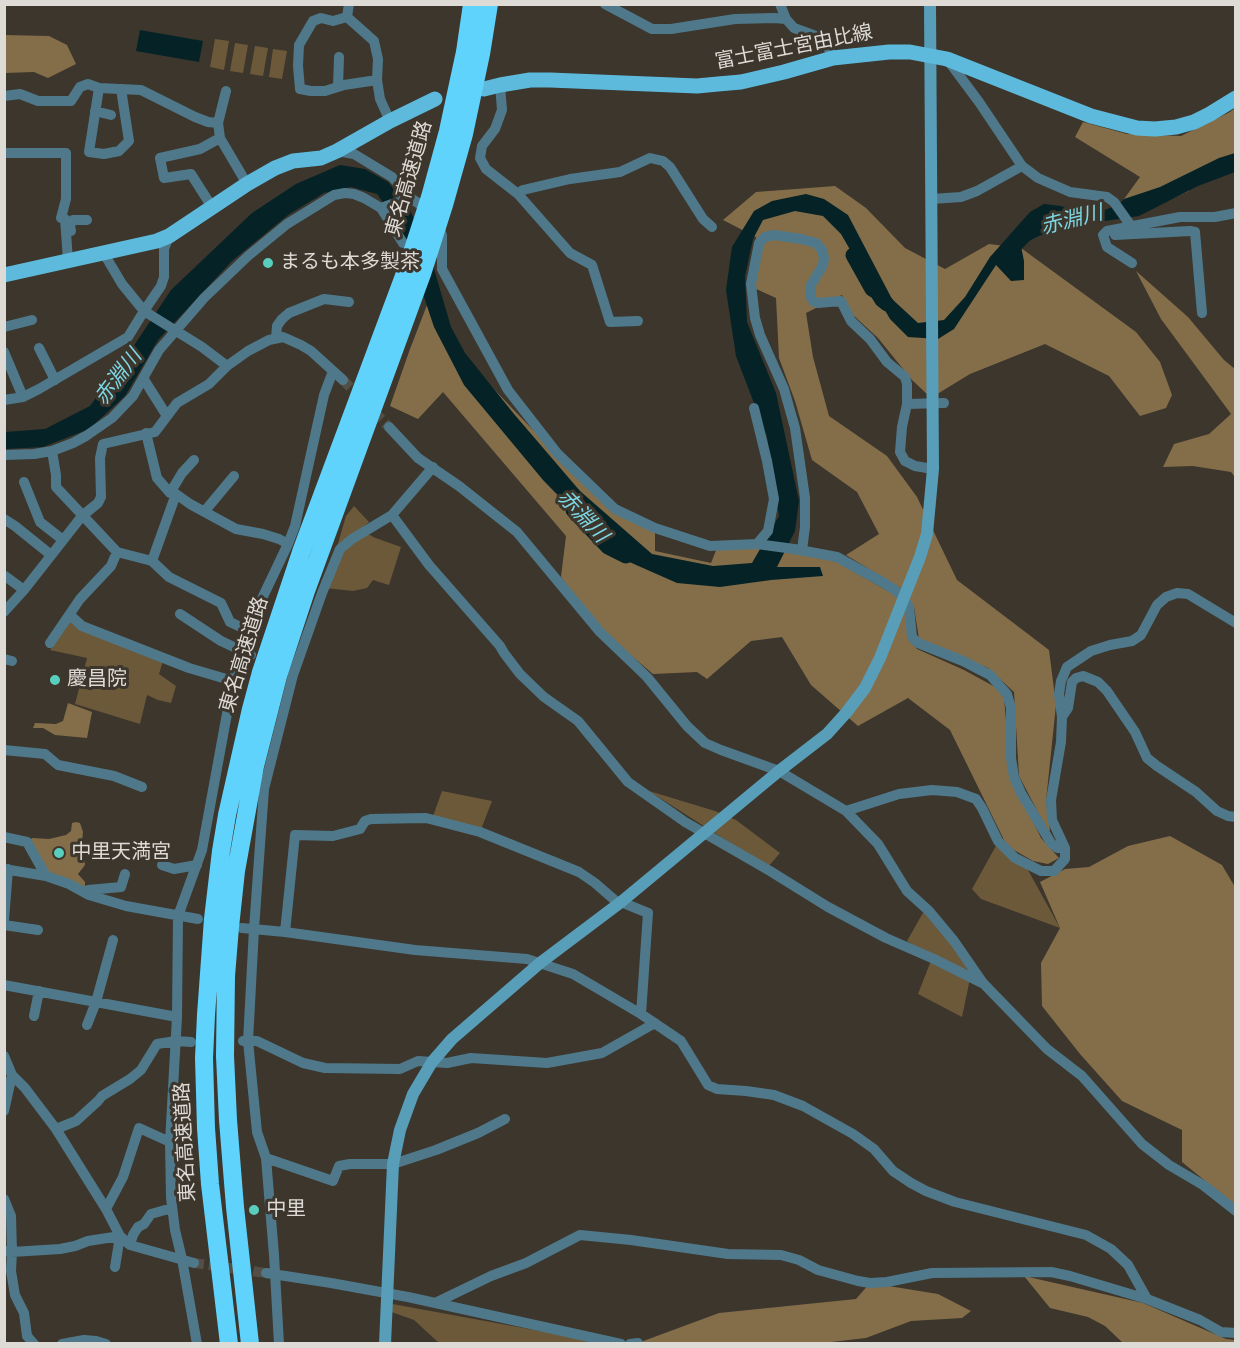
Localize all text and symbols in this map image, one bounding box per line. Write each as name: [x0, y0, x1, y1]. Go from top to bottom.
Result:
street label: 富士富士宮由比線: [713, 21, 875, 75]
street label: 東名高速道路: [382, 118, 438, 240]
water label: 赤淵川: [1038, 201, 1106, 241]
place label: まるも本多製茶: [280, 251, 420, 275]
marker: まるも本多製茶: [261, 256, 275, 270]
water label: 赤淵川: [90, 345, 148, 411]
water label: 赤淵川: [551, 485, 613, 549]
street label: 東名高速道路: [216, 594, 274, 716]
place label: 慶昌院: [67, 668, 127, 692]
marker: 慶昌院: [48, 673, 62, 687]
place label: 中里天満宮: [71, 841, 171, 865]
marker: 中里天満宮: [52, 846, 66, 860]
street label: 東名高速道路: [171, 1081, 201, 1203]
place label: 中里: [266, 1198, 306, 1222]
marker: 中里: [247, 1203, 261, 1217]

